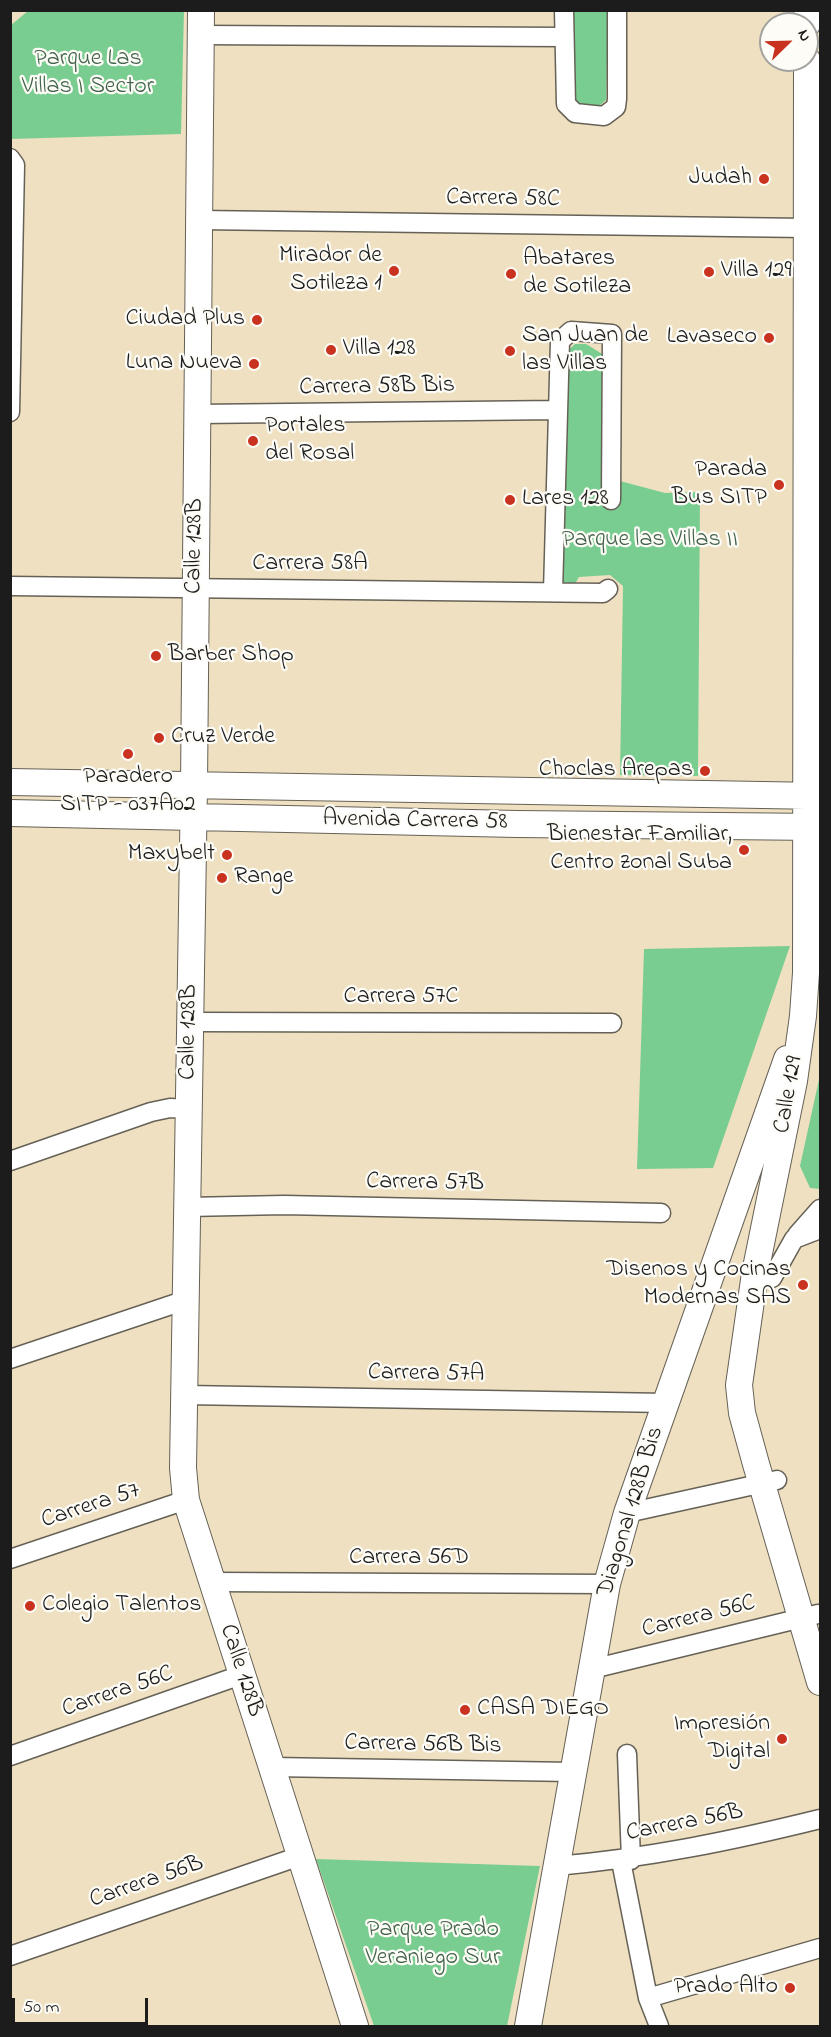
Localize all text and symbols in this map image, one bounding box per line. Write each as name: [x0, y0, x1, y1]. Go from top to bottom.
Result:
north arrow: [759, 12, 819, 72]
text: N: [791, 26, 817, 45]
park label: Parque Las Villas I Sector: [22, 46, 154, 102]
place label: Judah: [689, 165, 752, 193]
marker: Judah: [757, 172, 771, 186]
street label: Carrera 58C: [446, 185, 560, 215]
place label: Mirador de Sotileza 1: [279, 243, 382, 299]
place label: Abatares de Sotileza: [523, 246, 631, 302]
place label: Villa 129: [721, 258, 792, 286]
marker: Mirador de Sotileza 1: [387, 264, 401, 278]
marker: Villa 129: [702, 265, 716, 279]
marker: Abatares de Sotileza: [504, 267, 518, 281]
place label: Ciudad Plus: [126, 306, 245, 334]
marker: Ciudad Plus: [250, 313, 264, 327]
place label: San Juan de las Villas: [522, 323, 649, 379]
place label: Lavaseco: [667, 324, 757, 352]
marker: Lavaseco: [762, 331, 776, 345]
place label: Villa 128: [343, 336, 415, 364]
marker: Villa 128: [324, 343, 338, 357]
marker: San Juan de las Villas: [503, 344, 517, 358]
place label: Luna Nueva: [126, 350, 242, 378]
marker: Luna Nueva: [247, 357, 261, 371]
street label: Carrera 58B Bis: [299, 372, 455, 404]
place label: Portales del Rosal: [265, 413, 354, 469]
marker: Portales del Rosal: [246, 434, 260, 448]
place label: Parada Bus SITP: [672, 457, 767, 513]
marker: Parada Bus SITP: [772, 478, 786, 492]
place label: Lares 128: [522, 486, 609, 514]
marker: Lares 128: [503, 493, 517, 507]
street label: Calle 128B: [181, 498, 211, 594]
park label: Parque las Villas II: [562, 527, 738, 555]
street label: Carrera 58A: [252, 551, 368, 579]
place label: Barber Shop: [168, 642, 294, 670]
marker: Barber Shop: [149, 649, 163, 663]
place label: Cruz Verde: [171, 724, 275, 752]
marker: Cruz Verde: [152, 731, 166, 745]
marker: Paradero SITP - 037A02: [121, 747, 135, 761]
place label: Choclas Arepas: [539, 757, 693, 785]
place label: Paradero SITP - 037A02: [60, 764, 196, 820]
marker: Choclas Arepas: [698, 764, 712, 778]
street label: Avenida Carrera 58: [322, 806, 508, 838]
place label: Bienestar Familiar, Centro zonal Suba: [547, 822, 732, 878]
place label: Maxybelt: [128, 841, 215, 869]
marker: Bienestar Familiar, Centro zonal Suba: [737, 843, 751, 857]
marker: Maxybelt: [220, 848, 234, 862]
place label: Range: [234, 864, 294, 892]
marker: Range: [215, 871, 229, 885]
street label: Calle 128B: [175, 984, 205, 1080]
street label: Carrera 57C: [344, 984, 458, 1012]
street label: Calle 129: [769, 1054, 811, 1136]
street label: Carrera 57B: [366, 1169, 484, 1199]
place label: Disenos y Cocinas Modernas SAS: [607, 1257, 791, 1313]
marker: Disenos y Cocinas Modernas SAS: [796, 1278, 810, 1292]
street label: Carrera 57A: [367, 1360, 485, 1390]
street label: Diagonal 128B Bis: [592, 1423, 672, 1601]
street label: Carrera 57: [38, 1478, 144, 1536]
street label: Carrera 56D: [349, 1545, 469, 1573]
street label: Carrera 56C: [639, 1590, 759, 1646]
place label: Colegio Talentos: [42, 1592, 201, 1620]
marker: Colegio Talentos: [23, 1599, 37, 1613]
street label: Calle 128B: [212, 1621, 268, 1721]
street label: Carrera 56C: [59, 1661, 177, 1725]
place label: CASA DIEGO: [477, 1696, 609, 1724]
marker: CASA DIEGO: [458, 1703, 472, 1717]
place label: Impresión Digital: [674, 1711, 770, 1767]
street label: Carrera 56B Bis: [344, 1730, 502, 1762]
marker: Impresión Digital: [775, 1732, 789, 1746]
street label: Carrera 56B: [624, 1799, 746, 1849]
street label: Carrera 56B: [86, 1850, 208, 1916]
park label: Parque Prado Veraniego Sur: [365, 1917, 501, 1973]
place label: Prado Alto: [674, 1974, 778, 2002]
marker: Prado Alto: [783, 1981, 797, 1995]
scale bar: [15, 1986, 152, 2024]
text: 50 m: [23, 1995, 60, 2021]

